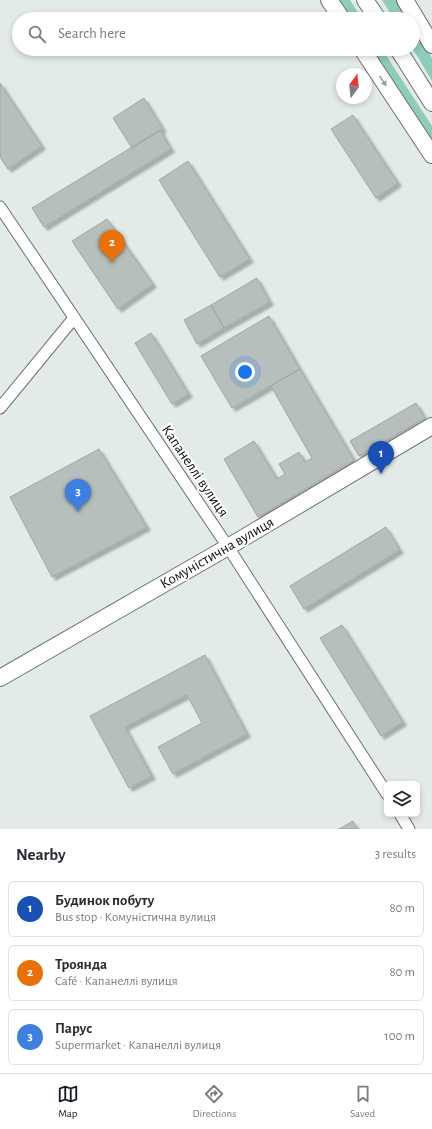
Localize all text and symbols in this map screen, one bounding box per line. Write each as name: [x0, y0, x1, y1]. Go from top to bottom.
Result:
search box: [12, 12, 420, 56]
icon: search: [26, 23, 48, 45]
text: Search here: [58, 26, 126, 41]
north arrow: [336, 68, 372, 104]
one-way arrow: [380, 76, 387, 87]
pin: 2: [99, 230, 125, 263]
your location: [235, 362, 255, 382]
street label: Капанеллі вулиця: [159, 422, 231, 520]
pin: 1: [368, 441, 394, 474]
pin: 3: [65, 479, 91, 512]
street label: Комуністична вулиця: [158, 514, 276, 592]
map controls: [384, 781, 420, 817]
button: layers: [384, 781, 420, 817]
text: Nearby: [16, 846, 66, 863]
text: 3 results: [375, 848, 416, 861]
text: Будинок побуту: [55, 893, 154, 908]
text: 1: [28, 902, 32, 915]
text: 80 m: [389, 902, 415, 915]
text: Bus stop · Комуністична вулиця: [55, 911, 216, 924]
text: Троянда: [55, 957, 107, 972]
text: 2: [27, 966, 33, 979]
text: 80 m: [389, 966, 415, 979]
text: Café · Капанеллі вулиця: [55, 975, 178, 988]
text: Парус: [55, 1021, 92, 1036]
text: 3: [27, 1030, 33, 1043]
text: 100 m: [384, 1030, 415, 1043]
text: Supermarket · Капанеллі вулиця: [55, 1039, 221, 1052]
tab: Map: [57, 1083, 79, 1120]
tab: Directions: [192, 1083, 236, 1120]
tab: Saved: [350, 1083, 375, 1120]

